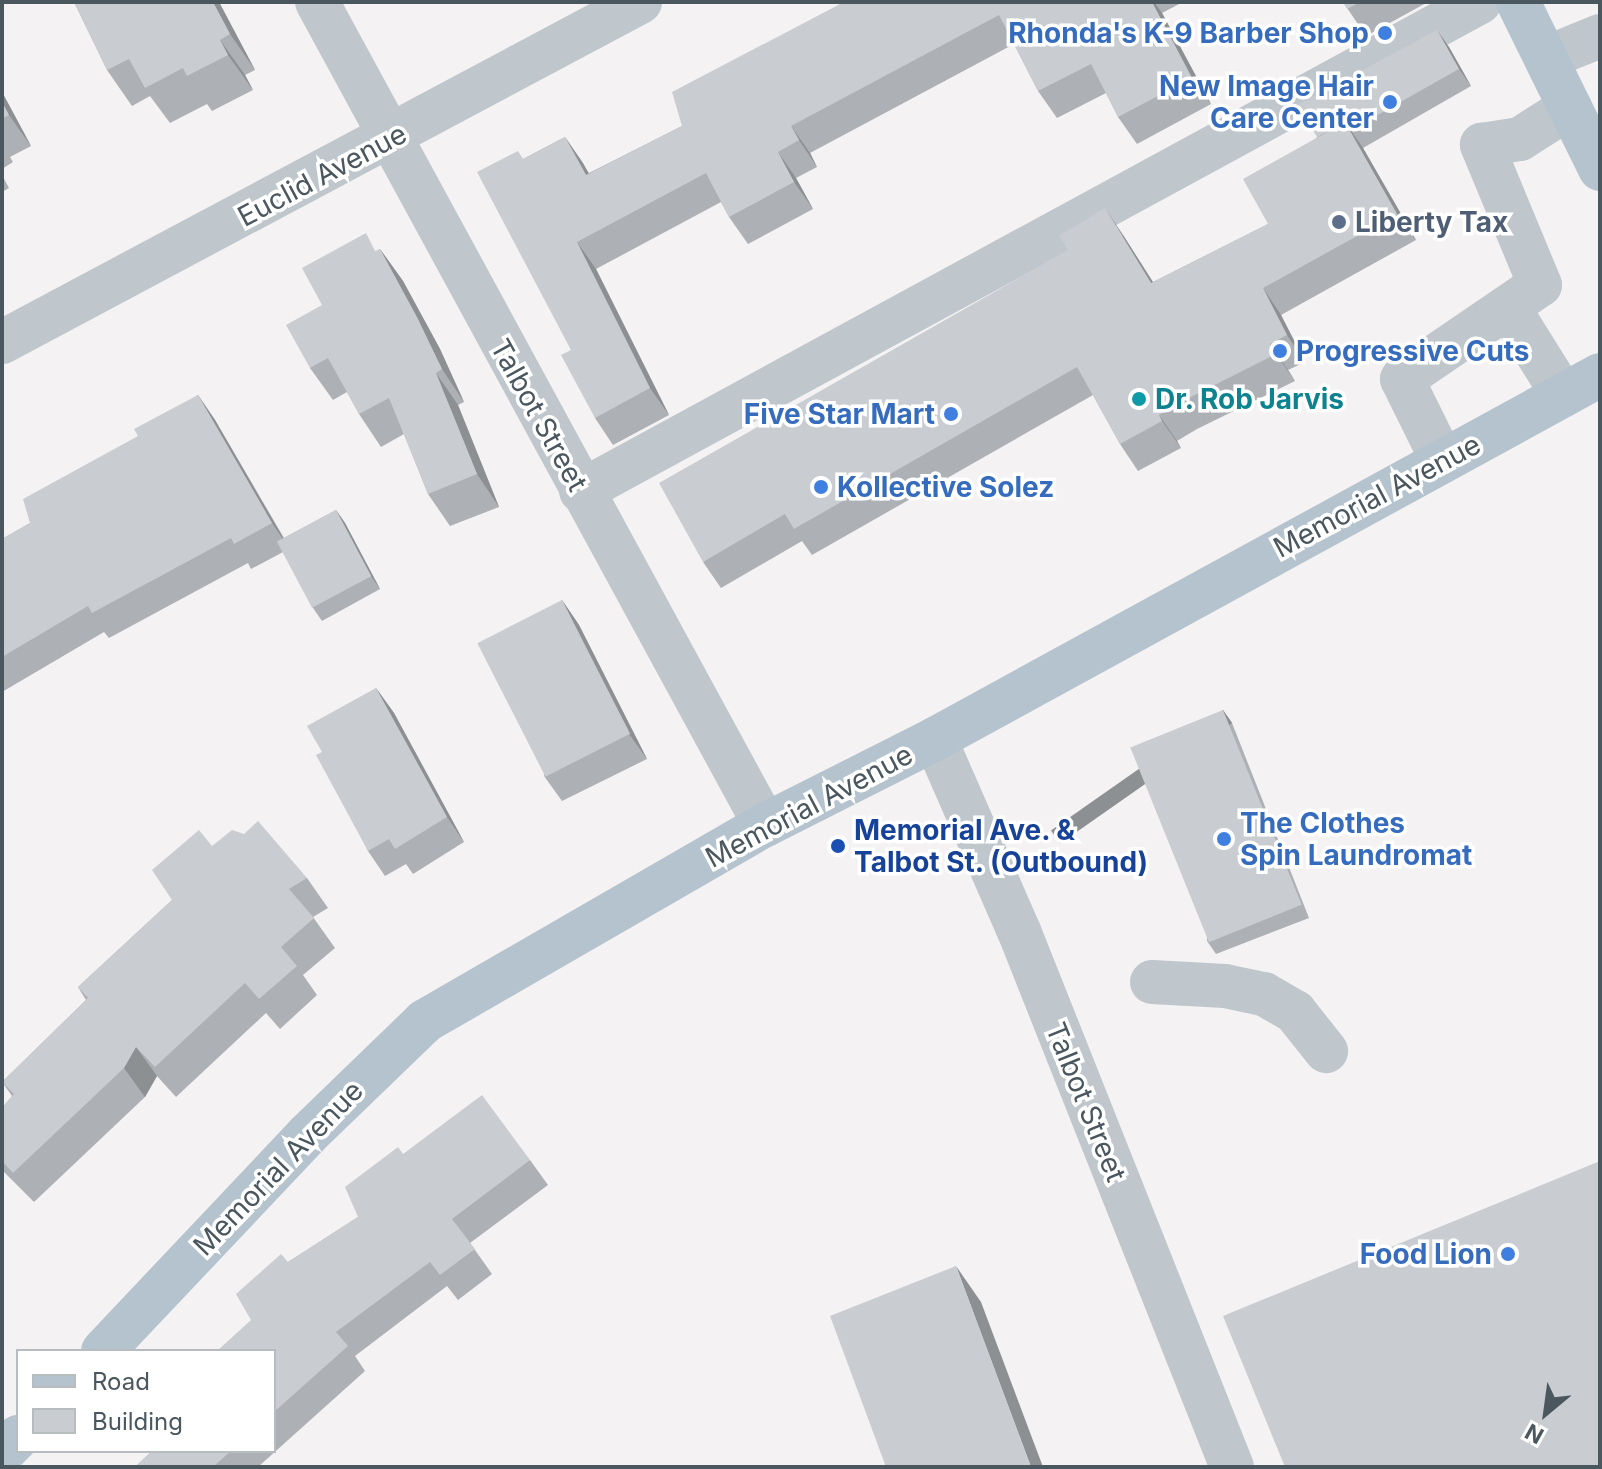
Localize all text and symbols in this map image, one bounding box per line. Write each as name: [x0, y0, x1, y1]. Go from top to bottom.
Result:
place label: Rhonda's K-9 Barber Shop: [1008, 16, 1369, 50]
marker: Rhonda's K-9 Barber Shop: [1376, 24, 1394, 42]
place label: New Image Hair Care Center: [1159, 69, 1374, 135]
marker: New Image Hair Care Center: [1381, 93, 1399, 111]
street label: Euclid Avenue: [232, 116, 412, 234]
place label: Liberty Tax: [1355, 205, 1508, 239]
marker: Liberty Tax: [1330, 213, 1348, 231]
street label: Talbot Street: [483, 333, 595, 497]
place label: Progressive Cuts: [1296, 334, 1530, 368]
marker: Progressive Cuts: [1271, 342, 1289, 360]
place label: Dr. Rob Jarvis: [1155, 382, 1345, 416]
marker: Dr. Rob Jarvis: [1130, 390, 1148, 408]
place label: Five Star Mart: [744, 397, 935, 431]
marker: Five Star Mart: [942, 405, 960, 423]
street label: Memorial Avenue: [1268, 427, 1486, 565]
place label: Kollective Solez: [837, 470, 1054, 504]
marker: Kollective Solez: [812, 478, 830, 496]
street label: Memorial Avenue: [700, 737, 918, 875]
place label: The Clothes Spin Laundromat: [1240, 806, 1472, 872]
place label: Memorial Ave. & Talbot St. (Outbound): [854, 813, 1149, 879]
marker: The Clothes Spin Laundromat: [1215, 830, 1233, 848]
marker: Memorial Ave. & Talbot St. (Outbound): [829, 837, 847, 855]
street label: Talbot Street: [1039, 1018, 1133, 1186]
street label: Memorial Avenue: [186, 1074, 370, 1262]
place label: Food Lion: [1360, 1237, 1492, 1271]
marker: Food Lion: [1499, 1245, 1517, 1263]
legend: [16, 1349, 276, 1453]
text: Road: [92, 1367, 150, 1396]
north arrow: [1506, 1373, 1586, 1453]
text: Building: [92, 1407, 183, 1436]
text: N: [1521, 1419, 1548, 1449]

